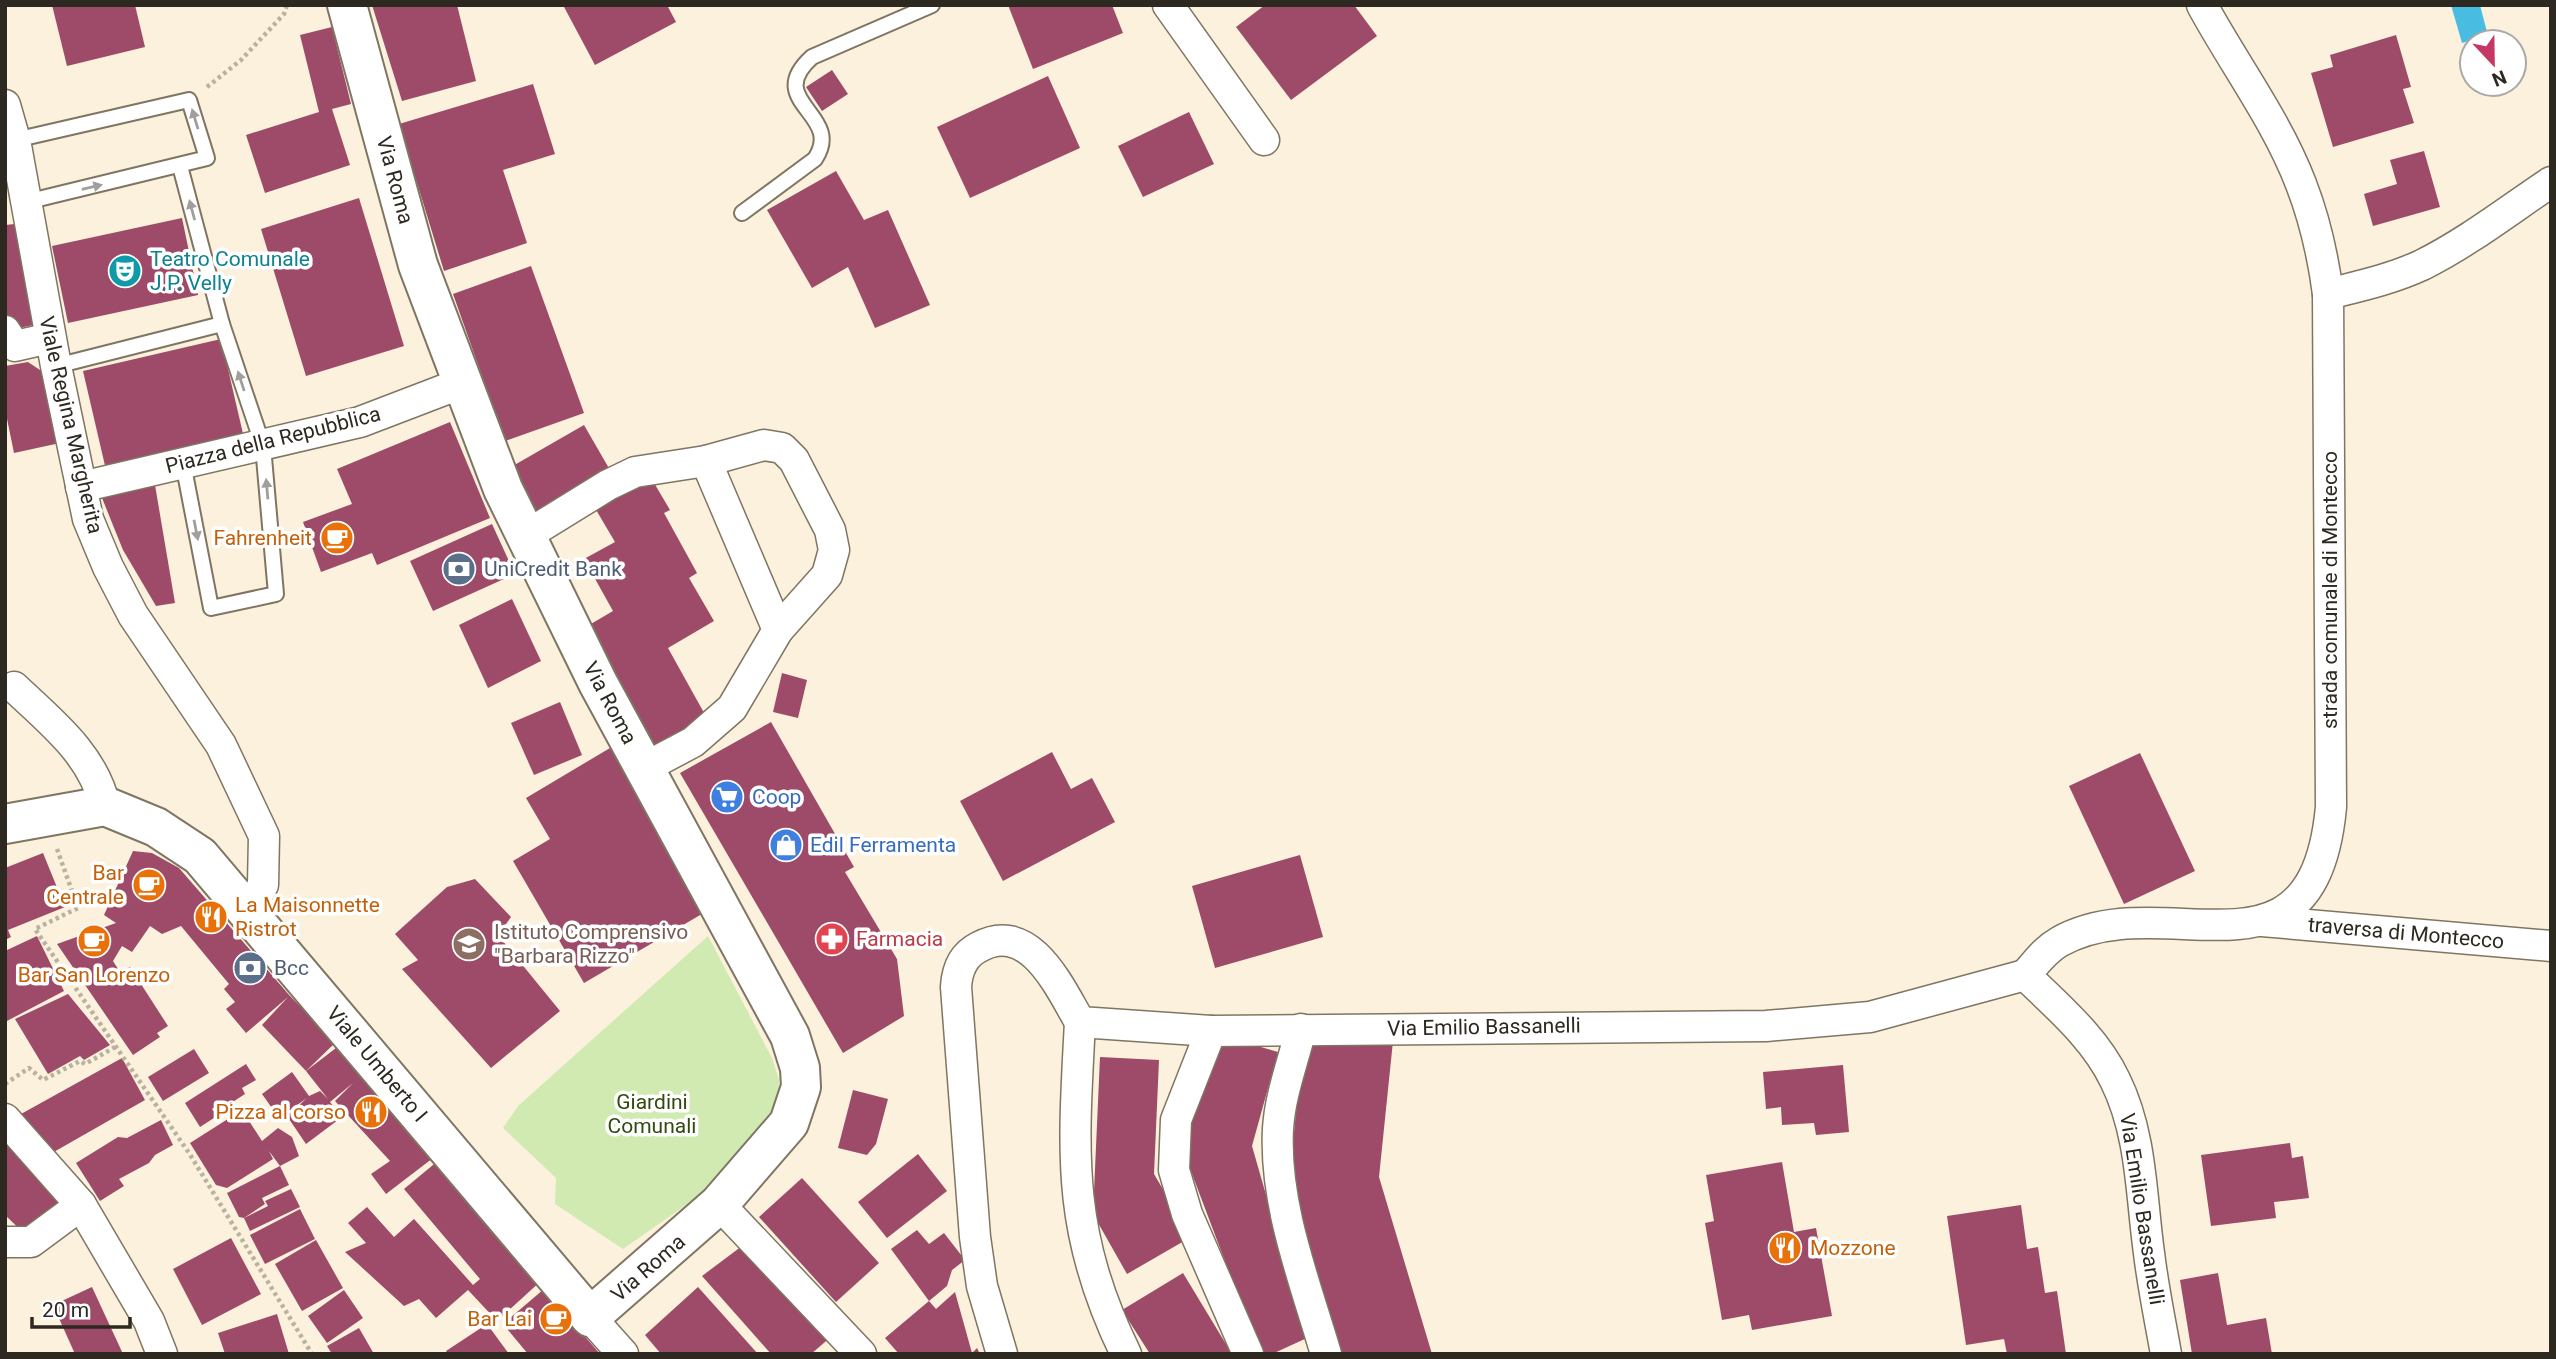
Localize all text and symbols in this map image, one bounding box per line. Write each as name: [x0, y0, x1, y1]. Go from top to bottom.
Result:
north arrow: [2458, 28, 2528, 98]
text: N: [2489, 65, 2510, 91]
one-way arrow: [189, 108, 199, 129]
street label: Via Roma: [372, 133, 418, 227]
one-way arrow: [81, 181, 103, 192]
one-way arrow: [186, 199, 197, 221]
place label: Teatro Comunale J.P. Velly: [150, 247, 310, 295]
theatre icon: Teatro Comunale J.P. Velly: [106, 252, 144, 290]
street label: Viale Regina Margherita: [34, 314, 108, 536]
one-way arrow: [235, 370, 246, 391]
street label: Piazza della Repubblica: [163, 402, 383, 478]
street label: strada comunale di Montecco: [2318, 451, 2342, 729]
one-way arrow: [261, 478, 272, 500]
one-way arrow: [191, 519, 202, 541]
cafe icon: Fahrenheit: [318, 519, 356, 557]
place label: Fahrenheit: [213, 526, 312, 550]
bank icon: UniCredit Bank: [440, 550, 478, 588]
place label: UniCredit Bank: [484, 557, 622, 581]
street label: Via Roma: [578, 658, 642, 748]
supermarket icon: Coop: [708, 778, 746, 816]
place label: Coop: [752, 785, 801, 809]
shop icon: Edil Ferramenta: [767, 826, 805, 864]
place label: Edil Ferramenta: [810, 833, 956, 857]
place label: Bar Centrale: [46, 861, 124, 909]
cafe icon: Bar Centrale: [130, 866, 168, 904]
place label: La Maisonnette Ristrot: [235, 893, 380, 941]
restaurant icon: La Maisonnette Ristrot: [192, 898, 230, 936]
street label: traversa di Montecco: [2307, 912, 2505, 954]
place label: Istituto Comprensivo "Barbara Rizzo": [494, 920, 688, 968]
pharmacy icon: Farmacia: [813, 920, 851, 958]
cafe icon: Bar San Lorenzo: [75, 922, 113, 960]
school or university icon: Istituto Comprensivo "Barbara Rizzo": [450, 925, 488, 963]
place label: Farmacia: [856, 927, 943, 951]
bank icon: Bcc: [231, 949, 269, 987]
place label: Bcc: [274, 956, 309, 980]
place label: Bar San Lorenzo: [18, 963, 170, 987]
street label: Viale Umberto I: [322, 1001, 432, 1127]
street label: Via Emilio Bassanelli: [1387, 1013, 1581, 1041]
park label: Giardini Comunali: [608, 1090, 696, 1138]
restaurant icon: Pizza al corso: [352, 1093, 390, 1131]
place label: Pizza al corso: [216, 1100, 346, 1124]
street label: Via Emilio Bassanelli: [2115, 1112, 2169, 1306]
street label: Via Roma: [606, 1229, 690, 1307]
restaurant icon: Mozzone: [1766, 1229, 1804, 1267]
place label: Mozzone: [1810, 1236, 1896, 1260]
scale bar: [32, 1286, 130, 1330]
text: 20 m: [42, 1298, 89, 1322]
cafe icon: Bar Lai: [537, 1300, 575, 1338]
place label: Bar Lai: [467, 1307, 532, 1331]

